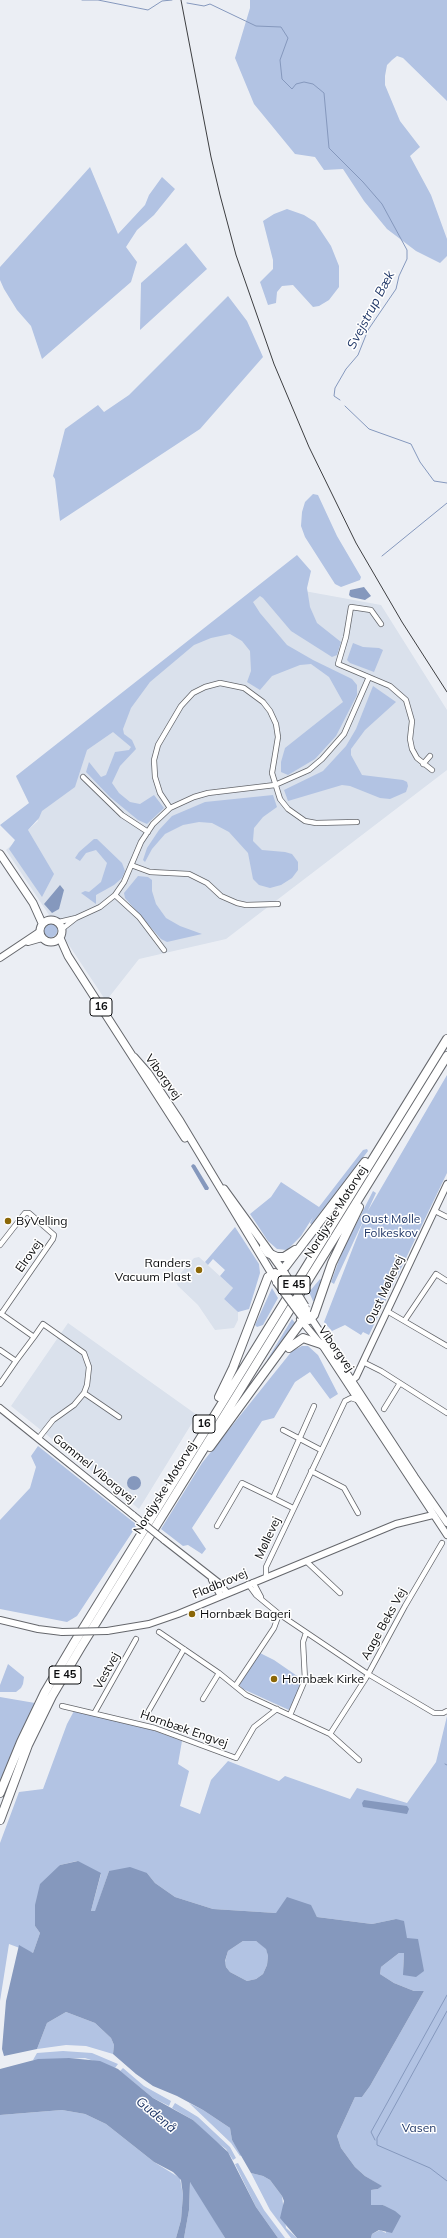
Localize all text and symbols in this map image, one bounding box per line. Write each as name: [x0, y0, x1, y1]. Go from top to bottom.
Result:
water label: Svejstrup Bæk: [344, 268, 398, 352]
road number: 16: [90, 998, 112, 1016]
street label: Viborgvej: [142, 1052, 184, 1102]
street label: Nordjyske Motorvej: [302, 1163, 370, 1261]
park label: Oust Mølle Folkeskov: [362, 1212, 420, 1240]
place label: ByVelling: [16, 1214, 68, 1228]
marker: ByVelling: [3, 1216, 13, 1226]
street label: Elrovej: [13, 1237, 45, 1275]
street label: Oust Møllevej: [363, 1253, 407, 1327]
place label: Randers Vacuum Plast: [115, 1256, 191, 1284]
marker: Randers Vacuum Plast: [194, 1265, 204, 1275]
road number: E 45: [278, 1276, 310, 1294]
street label: Viborgvej: [315, 1323, 357, 1375]
road number: 16: [193, 1415, 215, 1433]
street label: Gammel Viborgvej: [50, 1431, 138, 1507]
street label: Nordjyske Motorvej: [131, 1439, 199, 1537]
street label: Møllevej: [252, 1515, 284, 1561]
street label: Fladbrovej: [191, 1566, 249, 1602]
street label: Aage Beks Vej: [358, 1586, 410, 1662]
place label: Hornbæk Bageri: [200, 1607, 291, 1621]
marker: Hornbæk Bageri: [187, 1609, 197, 1619]
street label: Vestvej: [91, 1650, 123, 1692]
road number: E 45: [49, 1666, 81, 1684]
place label: Hornbæk Kirke: [282, 1672, 364, 1686]
marker: Hornbæk Kirke: [269, 1674, 279, 1684]
street label: Hornbæk Engvej: [138, 1707, 230, 1751]
water label: Gudenå: [133, 2094, 179, 2136]
park label: Vasen: [402, 2121, 436, 2135]

